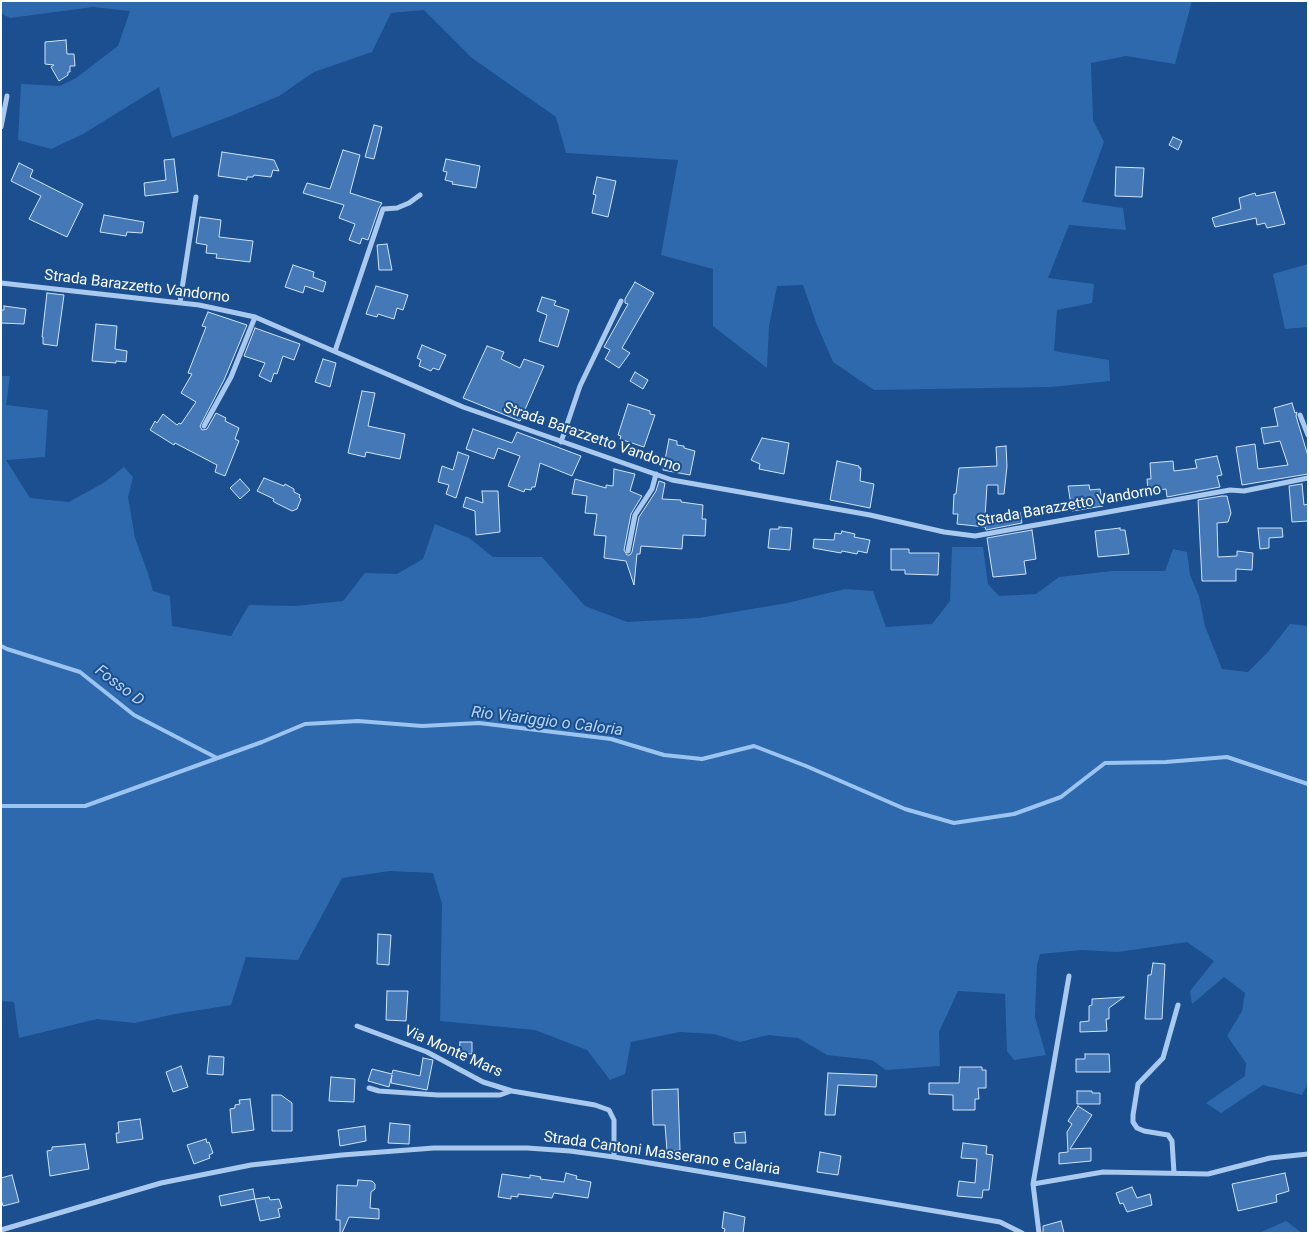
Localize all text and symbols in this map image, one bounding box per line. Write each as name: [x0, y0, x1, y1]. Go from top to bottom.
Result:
street label: Strada Barazzetto Vandorno: [43, 267, 231, 307]
street label: Strada Barazzetto Vandorno: [501, 399, 683, 477]
street label: Strada Barazzetto Vandorno: [975, 481, 1163, 531]
water label: Fosso D: [91, 661, 147, 711]
water label: Rio Viariggio o Caloria: [470, 703, 624, 741]
street label: Via Monte Mars: [401, 1022, 505, 1082]
street label: Strada Cantoni Masserano e Calaria: [543, 1128, 781, 1180]

